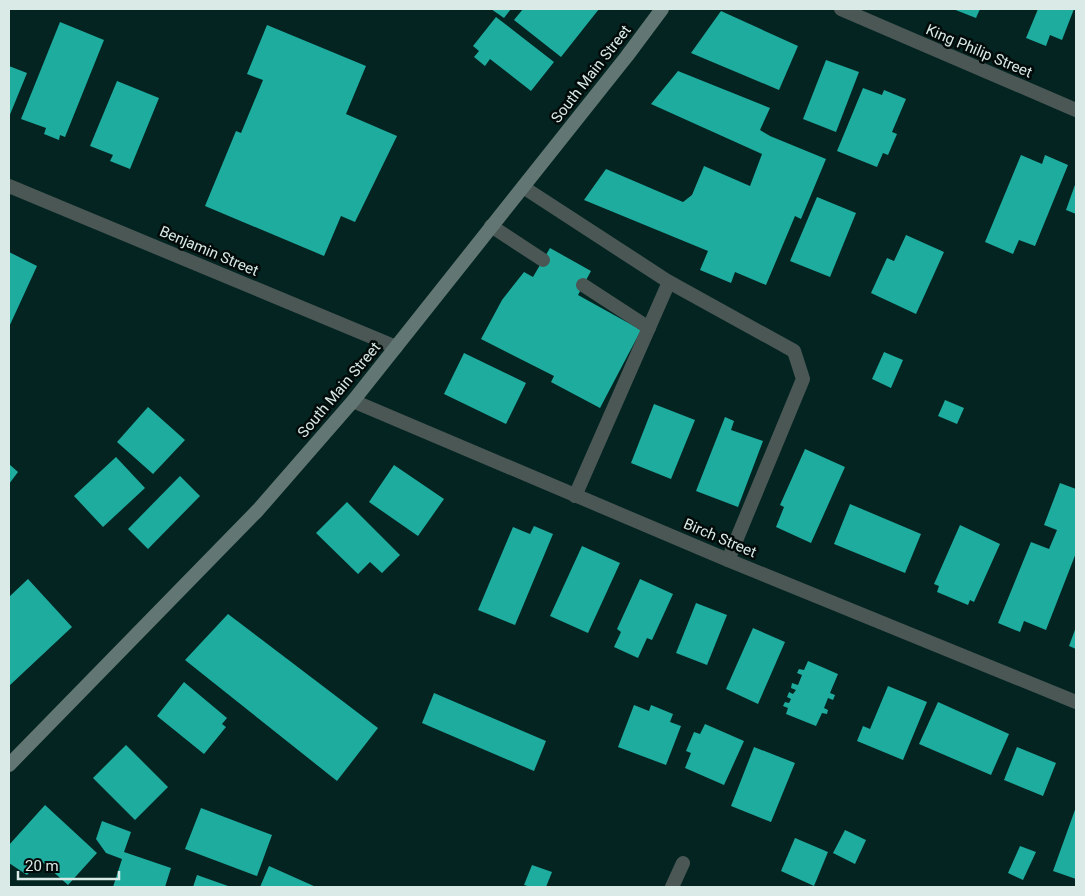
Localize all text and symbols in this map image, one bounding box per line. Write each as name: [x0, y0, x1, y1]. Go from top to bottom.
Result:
street label: King Philip Street: [923, 20, 1035, 82]
street label: South Main Street: [547, 21, 635, 126]
street label: Benjamin Street: [157, 222, 261, 280]
street label: South Main Street: [294, 339, 384, 441]
street label: Birch Street: [681, 515, 759, 561]
scale bar: [18, 848, 119, 880]
text: 20 m: [25, 857, 59, 875]

